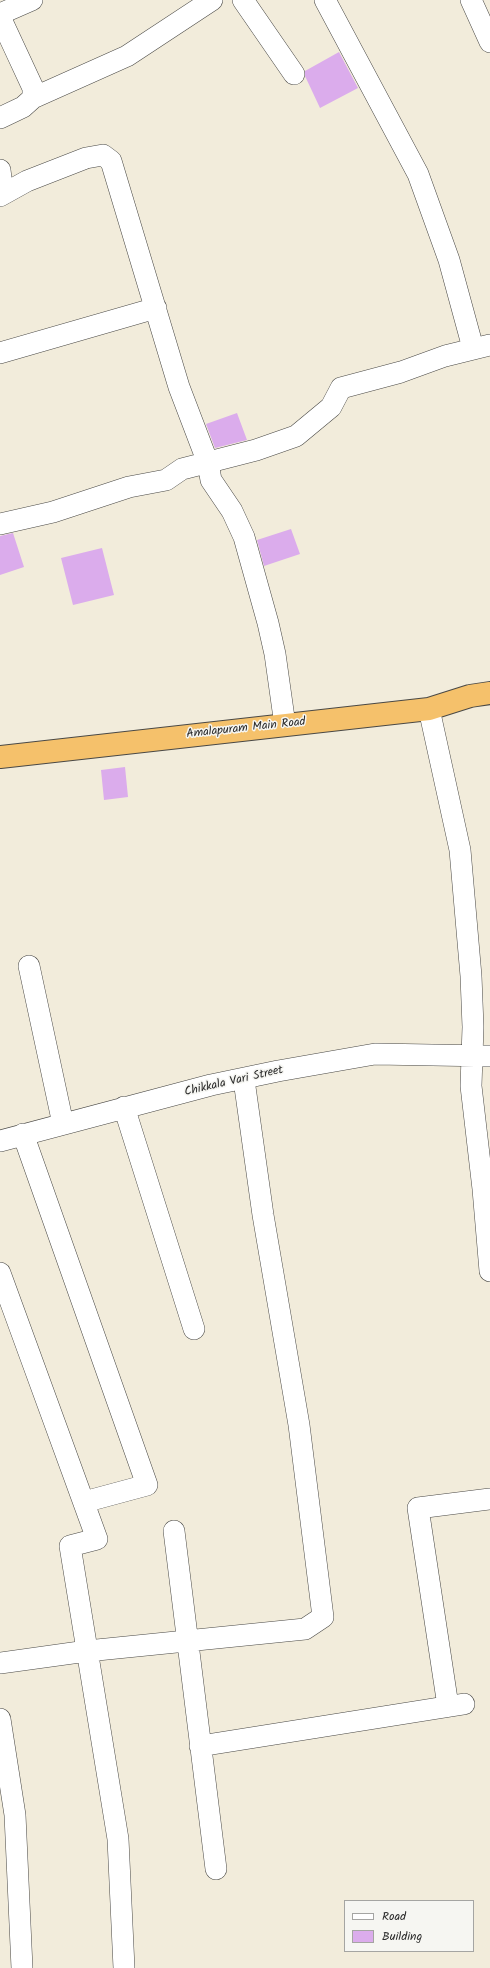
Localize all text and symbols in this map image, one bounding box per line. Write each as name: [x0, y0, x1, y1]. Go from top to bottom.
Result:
street label: Amalapuram Main Road: [186, 716, 306, 742]
street label: Chikkala Vari Street: [183, 1064, 285, 1100]
legend: [344, 1900, 474, 1952]
text: Road: [382, 1907, 406, 1926]
text: Building: [382, 1927, 422, 1946]

